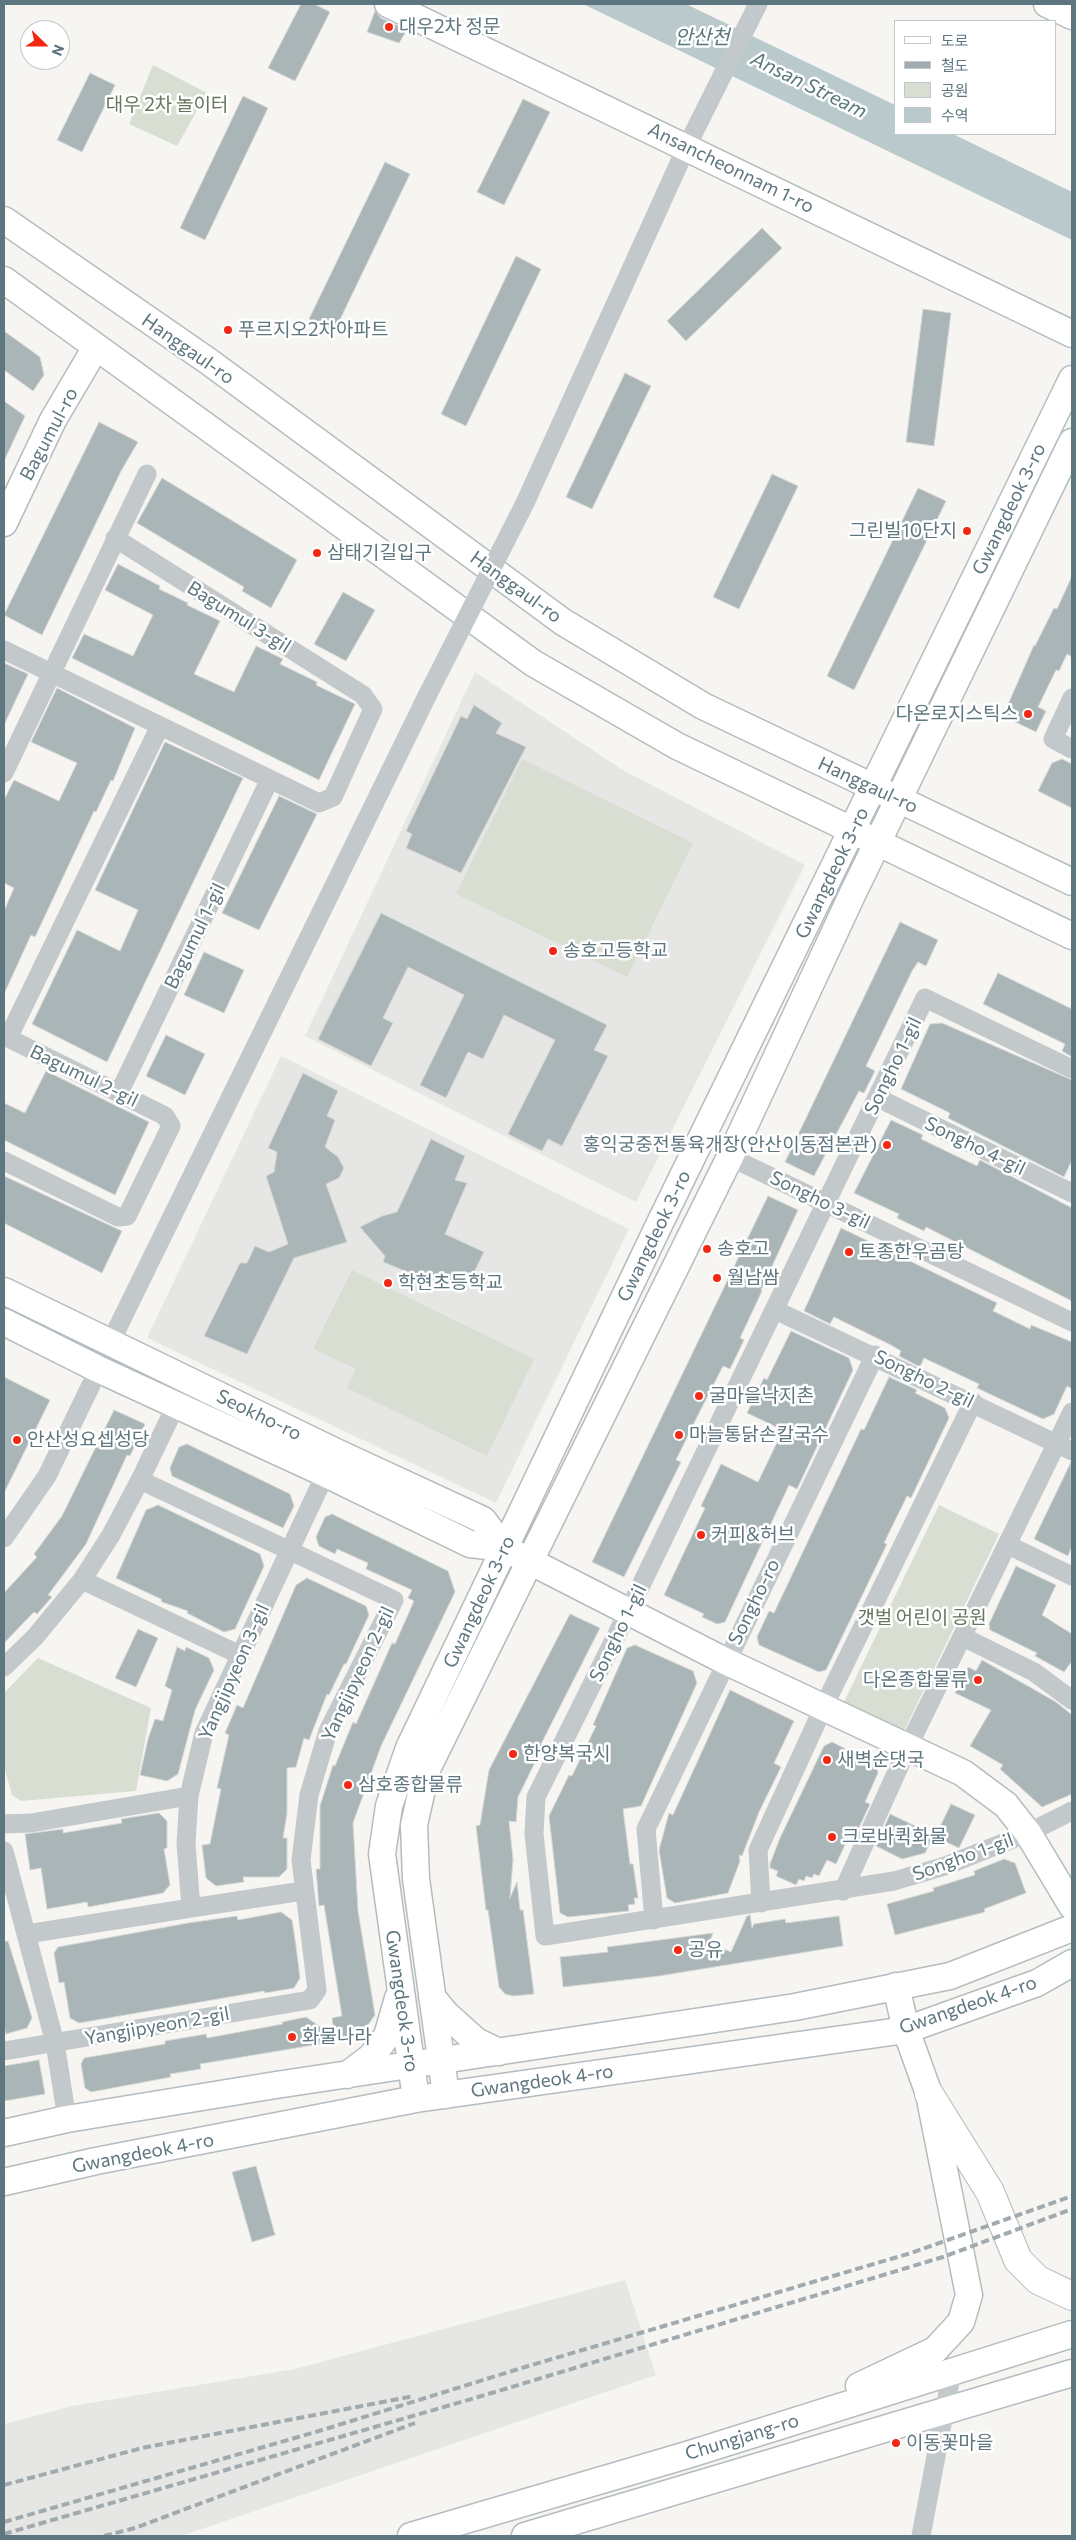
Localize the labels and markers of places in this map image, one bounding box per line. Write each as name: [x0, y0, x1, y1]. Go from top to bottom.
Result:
place label: 대우2차 정문: [399, 16, 501, 38]
marker: 대우2차 정문: [383, 21, 395, 33]
place label: 푸르지오2차아파트: [238, 319, 388, 341]
marker: 푸르지오2차아파트: [222, 324, 234, 336]
place label: 그린빌10단지: [849, 520, 957, 542]
marker: 그린빌10단지: [961, 525, 973, 537]
place label: 삼태기길입구: [327, 542, 432, 564]
marker: 삼태기길입구: [311, 547, 323, 559]
place label: 다온로지스틱스: [896, 703, 1018, 725]
marker: 다온로지스틱스: [1022, 708, 1034, 720]
place label: 송호고등학교: [563, 940, 668, 962]
marker: 송호고등학교: [547, 945, 559, 957]
place label: 홍익궁중전통육개장(안산이동점본관): [583, 1134, 877, 1156]
marker: 홍익궁중전통육개장(안산이동점본관): [881, 1139, 893, 1151]
place label: 송호고: [717, 1238, 769, 1260]
place label: 토종한우곰탕: [859, 1241, 964, 1263]
marker: 송호고: [701, 1243, 713, 1255]
marker: 토종한우곰탕: [843, 1246, 855, 1258]
place label: 월남쌈: [727, 1267, 779, 1289]
place label: 학현초등학교: [398, 1272, 503, 1294]
marker: 월남쌈: [711, 1272, 723, 1284]
marker: 학현초등학교: [382, 1277, 394, 1289]
place label: 굴마을낙지촌: [709, 1385, 814, 1407]
marker: 굴마을낙지촌: [693, 1390, 705, 1402]
place label: 마늘통닭손칼국수: [689, 1424, 829, 1446]
place label: 안산성요셉성당: [27, 1429, 149, 1451]
marker: 마늘통닭손칼국수: [673, 1429, 685, 1441]
marker: 안산성요셉성당: [11, 1434, 23, 1446]
place label: 커피&허브: [711, 1524, 795, 1546]
marker: 커피&허브: [695, 1529, 707, 1541]
place label: 다온종합물류: [863, 1669, 968, 1691]
marker: 다온종합물류: [972, 1674, 984, 1686]
place label: 한양복국시: [523, 1743, 610, 1765]
marker: 한양복국시: [507, 1748, 519, 1760]
place label: 새벽순댓국: [837, 1749, 924, 1771]
marker: 새벽순댓국: [821, 1754, 833, 1766]
place label: 삼호종합물류: [358, 1774, 463, 1796]
marker: 삼호종합물류: [342, 1779, 354, 1791]
place label: 크로바퀵화물: [842, 1826, 947, 1848]
marker: 크로바퀵화물: [826, 1831, 838, 1843]
place label: 공유: [688, 1939, 723, 1961]
marker: 공유: [672, 1944, 684, 1956]
place label: 화물나라: [302, 2026, 372, 2048]
marker: 화물나라: [286, 2031, 298, 2043]
place label: 이동꽃마을: [906, 2432, 993, 2454]
marker: 이동꽃마을: [890, 2437, 902, 2449]

